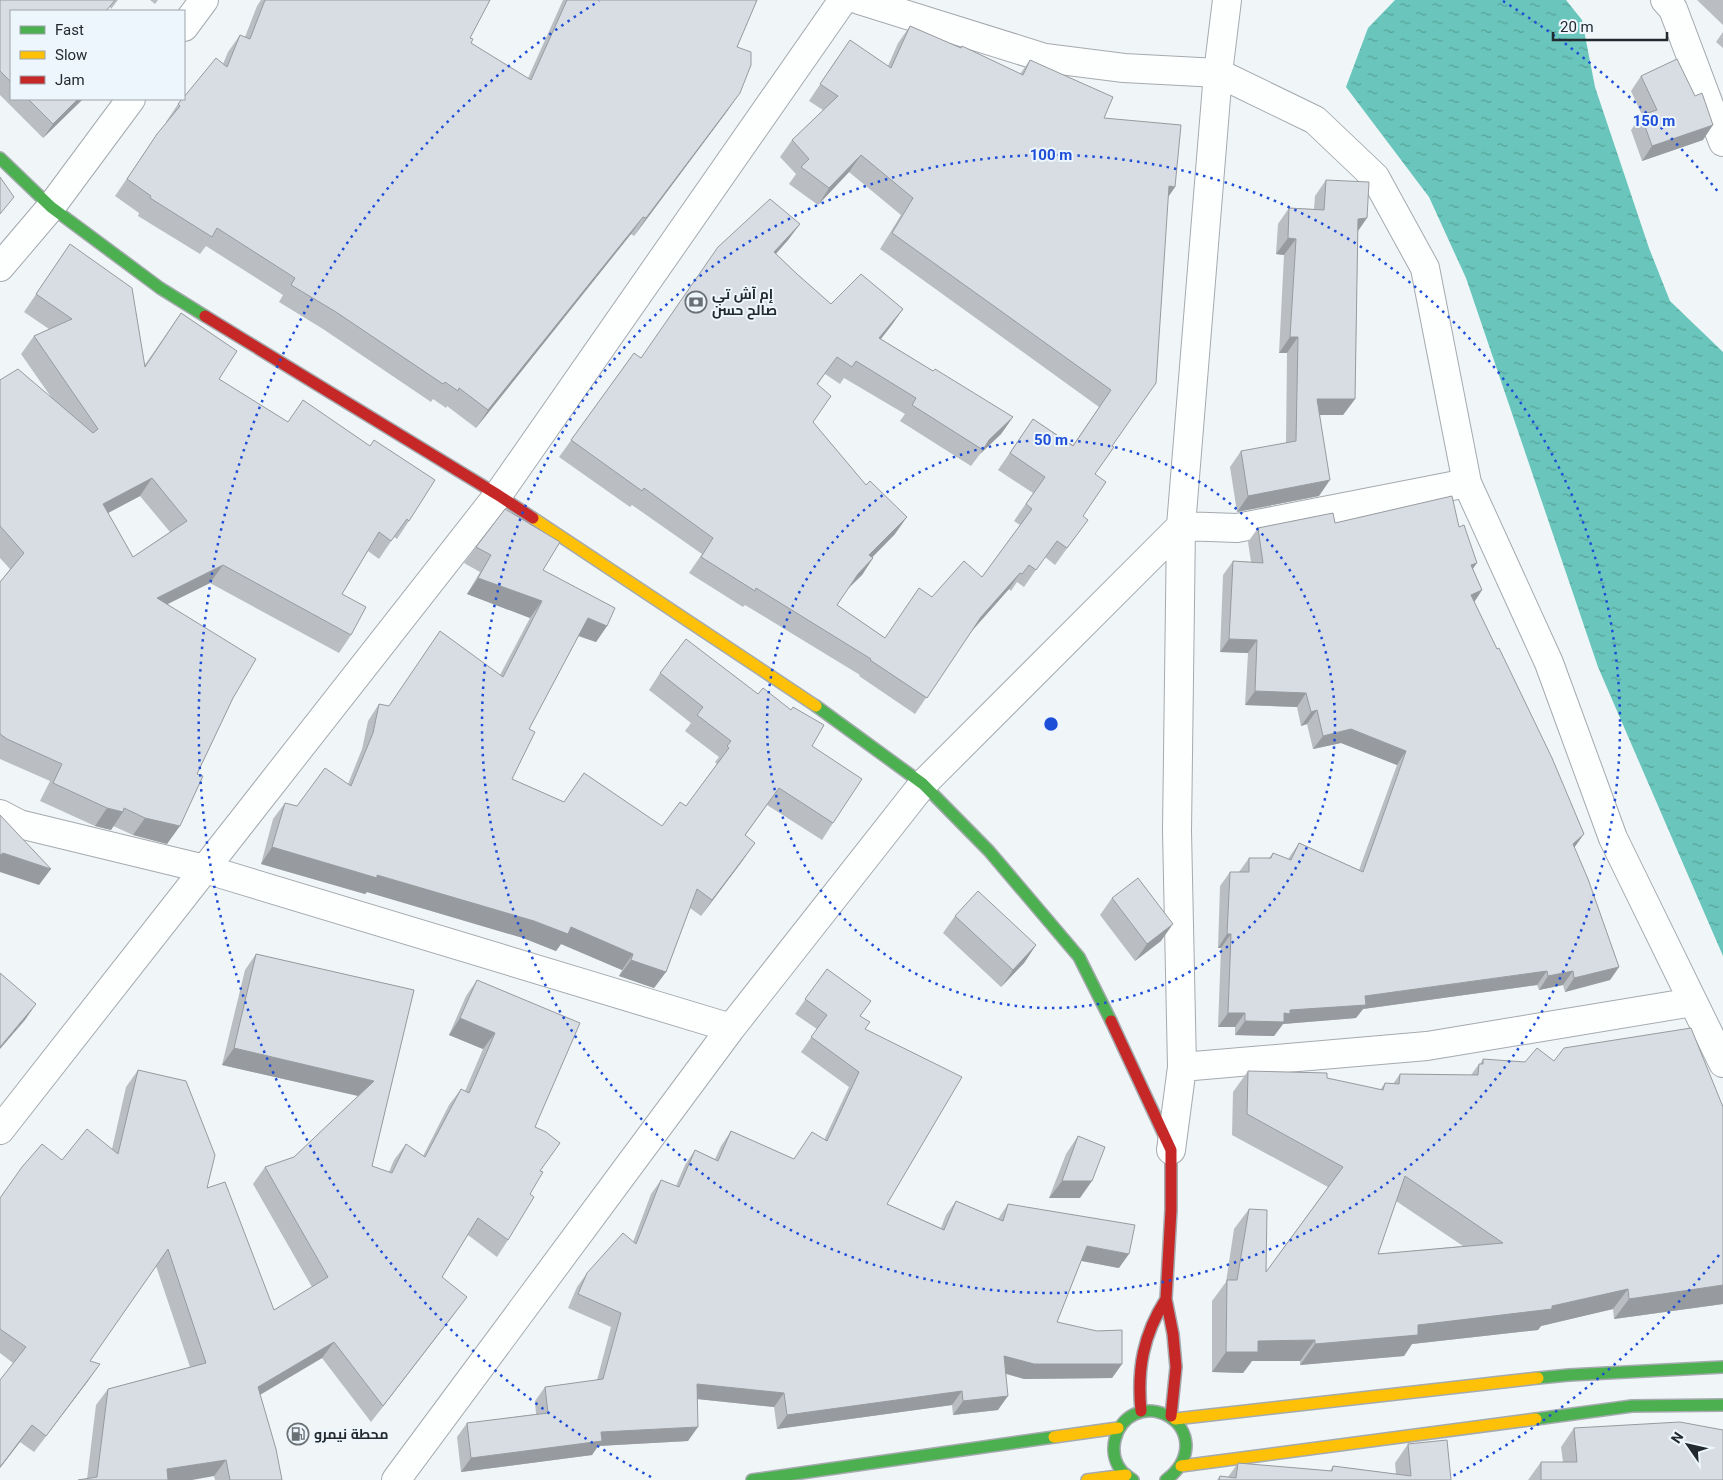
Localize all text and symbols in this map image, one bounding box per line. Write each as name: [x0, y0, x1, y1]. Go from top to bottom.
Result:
legend: [10, 10, 185, 100]
scale bar: [1553, 10, 1667, 42]
text: 20 m: [1560, 18, 1594, 36]
text: Fast: [55, 21, 84, 39]
text: Slow: [55, 46, 87, 64]
text: Jam: [55, 71, 85, 89]
text: 150 m: [1633, 112, 1675, 130]
text: 100 m: [1030, 146, 1072, 164]
place label: إم آش تي صالح حسن: [712, 286, 777, 320]
bank icon: إم آش تي صالح حسن: [684, 290, 708, 314]
text: 50 m: [1034, 431, 1068, 449]
centre of rings: [1042, 715, 1060, 733]
north arrow: [1663, 1420, 1713, 1470]
fuel station icon: محطة نيمرو: [286, 1422, 310, 1446]
place label: محطة نيمرو: [314, 1426, 389, 1443]
text: N: [1668, 1429, 1687, 1446]

